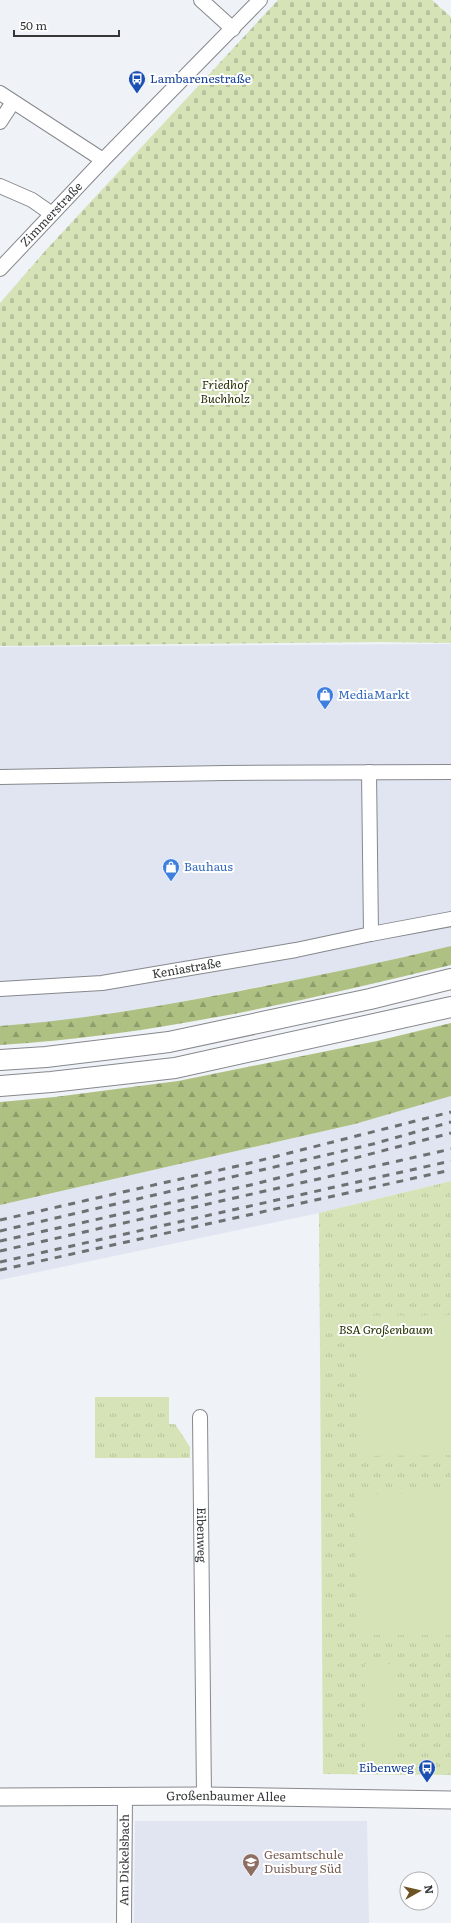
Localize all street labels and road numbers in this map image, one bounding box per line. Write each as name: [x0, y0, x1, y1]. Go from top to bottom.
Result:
street label: Zimmerstraße: [16, 177, 86, 250]
street label: Keniastraße: [151, 953, 222, 982]
street label: Eibenweg: [193, 1507, 212, 1563]
street label: Großenbaumer Allee: [166, 1786, 286, 1805]
street label: Am Dickelsbach: [114, 1814, 133, 1906]

